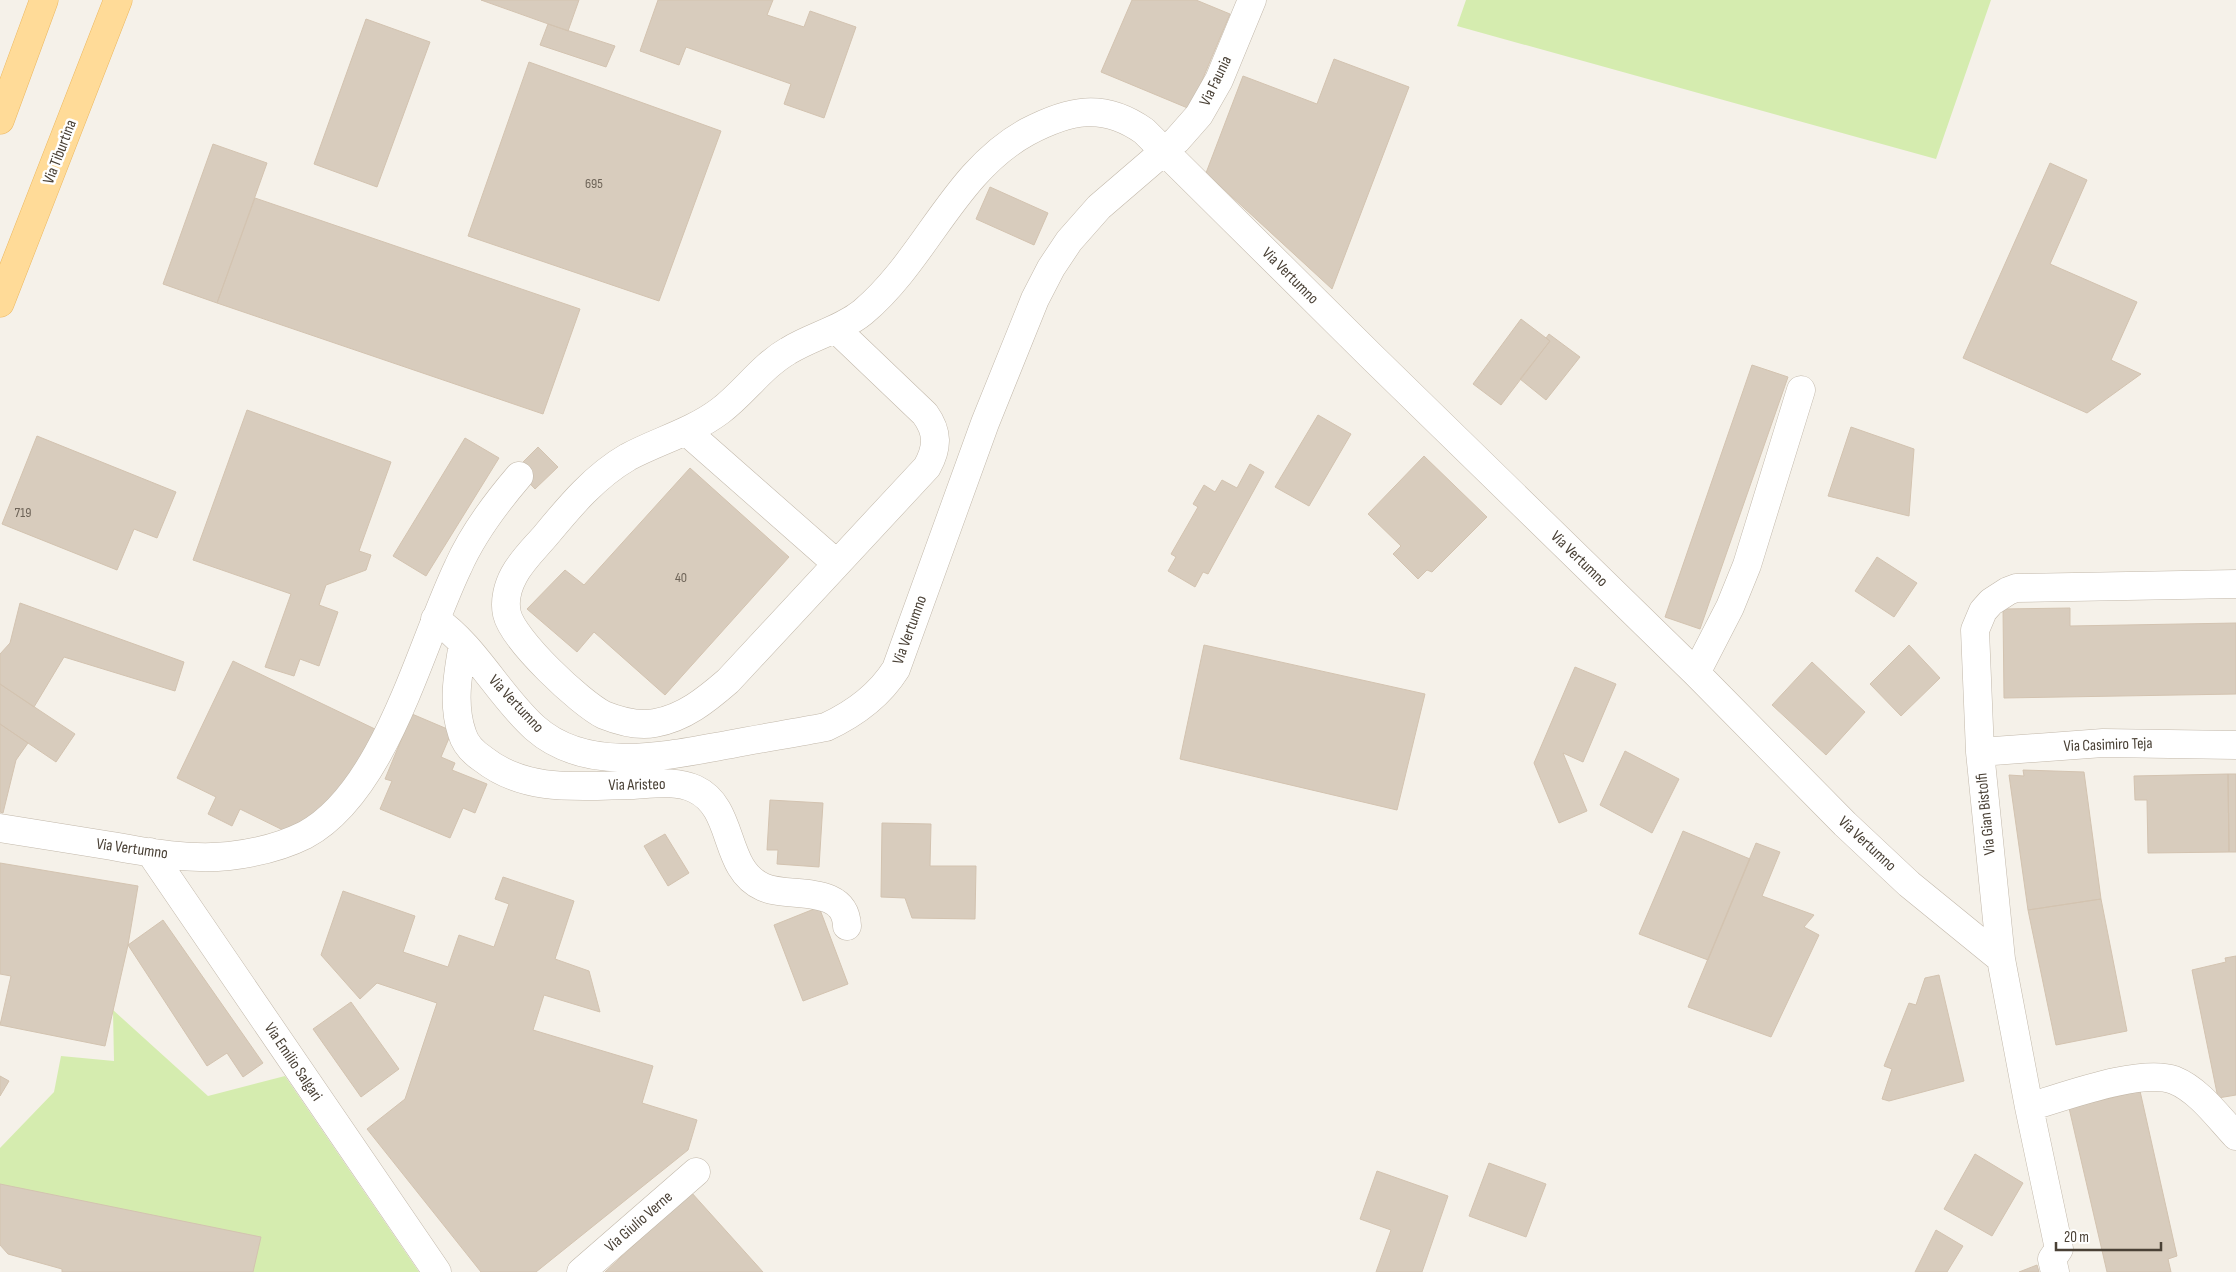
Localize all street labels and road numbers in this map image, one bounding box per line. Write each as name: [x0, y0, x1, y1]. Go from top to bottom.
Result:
street label: Via Faunia: [1196, 53, 1236, 109]
street label: Via Tiburtina: [39, 117, 81, 187]
street label: Via Vertumno: [1258, 244, 1322, 308]
street label: Via Vertumno: [1546, 527, 1612, 591]
street label: Via Vertumno: [889, 593, 931, 667]
street label: Via Vertumno: [484, 671, 548, 737]
street label: Via Casimiro Teja: [2063, 734, 2153, 756]
street label: Via Gian Bistolfi: [1972, 772, 2000, 856]
street label: Via Aristeo: [608, 775, 666, 795]
street label: Via Vertumno: [1834, 812, 1900, 876]
street label: Via Vertumno: [95, 835, 169, 863]
street label: Via Emilio Salgari: [260, 1019, 326, 1105]
street label: Via Giulio Verne: [601, 1188, 677, 1256]

